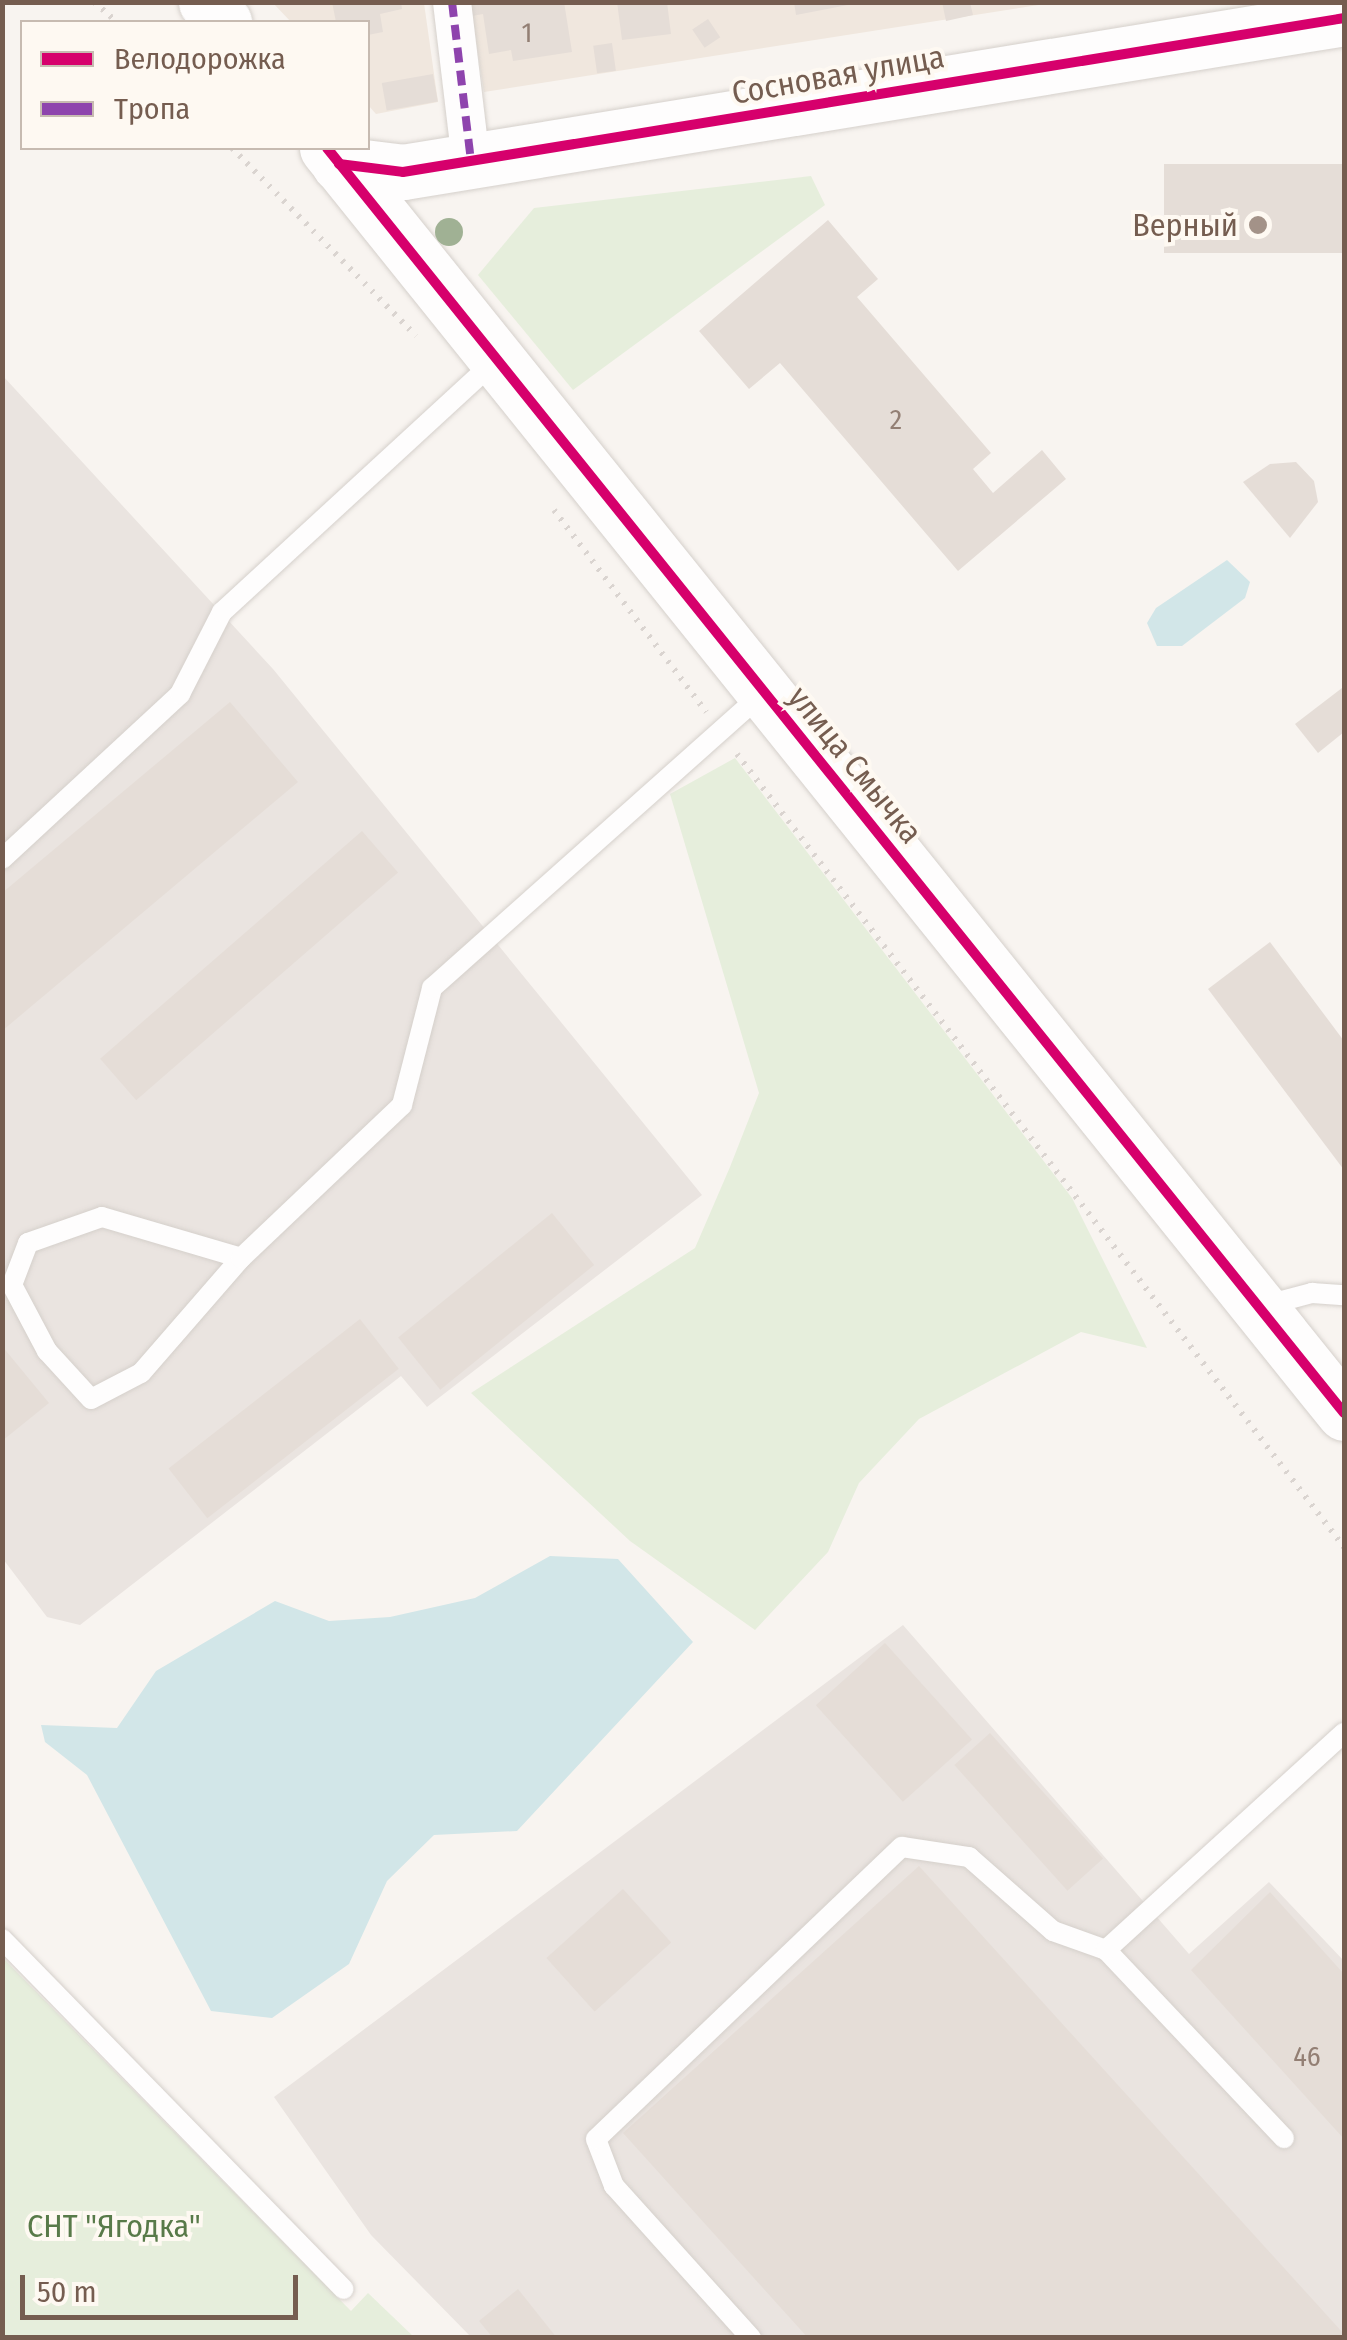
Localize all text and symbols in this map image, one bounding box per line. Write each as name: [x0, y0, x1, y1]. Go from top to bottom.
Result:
house number: 1: [522, 16, 532, 50]
legend: [20, 20, 370, 150]
street label: Сосновая улица: [729, 37, 947, 113]
text: Велодорожка: [114, 41, 286, 77]
text: Тропа: [114, 91, 190, 127]
place label: Верный: [1132, 206, 1238, 244]
marker: Верный: [1247, 214, 1269, 236]
house number: 2: [890, 403, 902, 437]
street label: улица Смычка: [780, 679, 930, 851]
house number: 46: [1293, 2040, 1321, 2074]
park label: СНТ "Ягодка": [27, 2207, 201, 2245]
scale bar: [25, 2255, 302, 2317]
text: 50 m: [37, 2274, 97, 2310]

